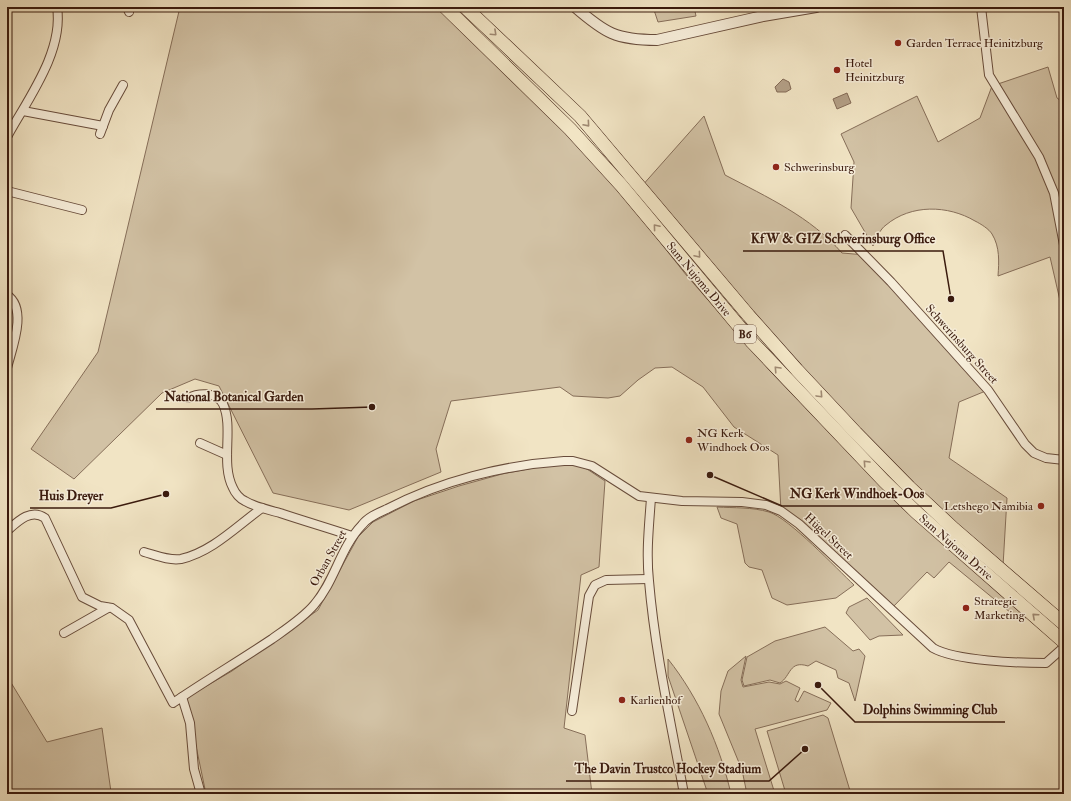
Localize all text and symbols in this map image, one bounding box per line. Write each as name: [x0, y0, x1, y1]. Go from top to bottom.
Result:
one-way arrow: [489, 29, 496, 36]
place label: Garden Terrace Heinitzburg: [906, 36, 1044, 51]
marker: Garden Terrace Heinitzburg: [893, 38, 903, 48]
place label: Hotel Heinitzburg: [845, 56, 905, 85]
marker: Hotel Heinitzburg: [832, 65, 842, 75]
one-way arrow: [582, 119, 589, 127]
place label: Schwerinsburg: [784, 160, 855, 175]
marker: Schwerinsburg: [771, 162, 781, 172]
one-way arrow: [654, 224, 661, 232]
callout: KfW & GIZ Schwerinsburg Office: [743, 226, 943, 251]
text: KfW & GIZ Schwerinsburg Office: [751, 231, 936, 248]
street label: Sam Nujoma Drive: [663, 239, 734, 320]
one-way arrow: [694, 250, 701, 258]
street label: Schwerinsburg Street: [922, 301, 1001, 387]
road number: B6: [734, 325, 756, 343]
one-way arrow: [774, 366, 781, 374]
callout: National Botanical Garden: [156, 384, 312, 409]
text: National Botanical Garden: [163, 389, 304, 405]
one-way arrow: [815, 390, 823, 398]
place label: NG Kerk Windhoek Oos: [696, 426, 769, 455]
marker: NG Kerk Windhoek Oos: [684, 435, 694, 445]
one-way arrow: [864, 460, 871, 468]
callout: NG Kerk Windhoek-Oos: [782, 481, 932, 506]
callout: Huis Dreyer: [30, 483, 111, 508]
text: NG Kerk Windhoek-Oos: [789, 486, 925, 502]
text: Huis Dreyer: [39, 488, 104, 505]
place label: Letshego Namibia: [944, 499, 1034, 514]
marker: Letshego Namibia: [1036, 501, 1046, 511]
street label: Hügel Street: [801, 510, 856, 563]
street label: Sam Nujoma Drive: [916, 511, 996, 584]
street label: Orban Street: [307, 527, 350, 589]
place label: Strategic Marketing: [974, 594, 1026, 623]
marker: Strategic Marketing: [961, 603, 971, 613]
one-way arrow: [1032, 613, 1040, 620]
place label: Karlienhof: [630, 693, 683, 708]
marker: Karlienhof: [617, 695, 627, 705]
callout: Dolphins Swimming Club: [855, 697, 1005, 722]
text: Dolphins Swimming Club: [863, 702, 998, 719]
callout: The Davin Trustco Hockey Stadium: [566, 756, 769, 781]
text: The Davin Trustco Hockey Stadium: [574, 761, 762, 778]

